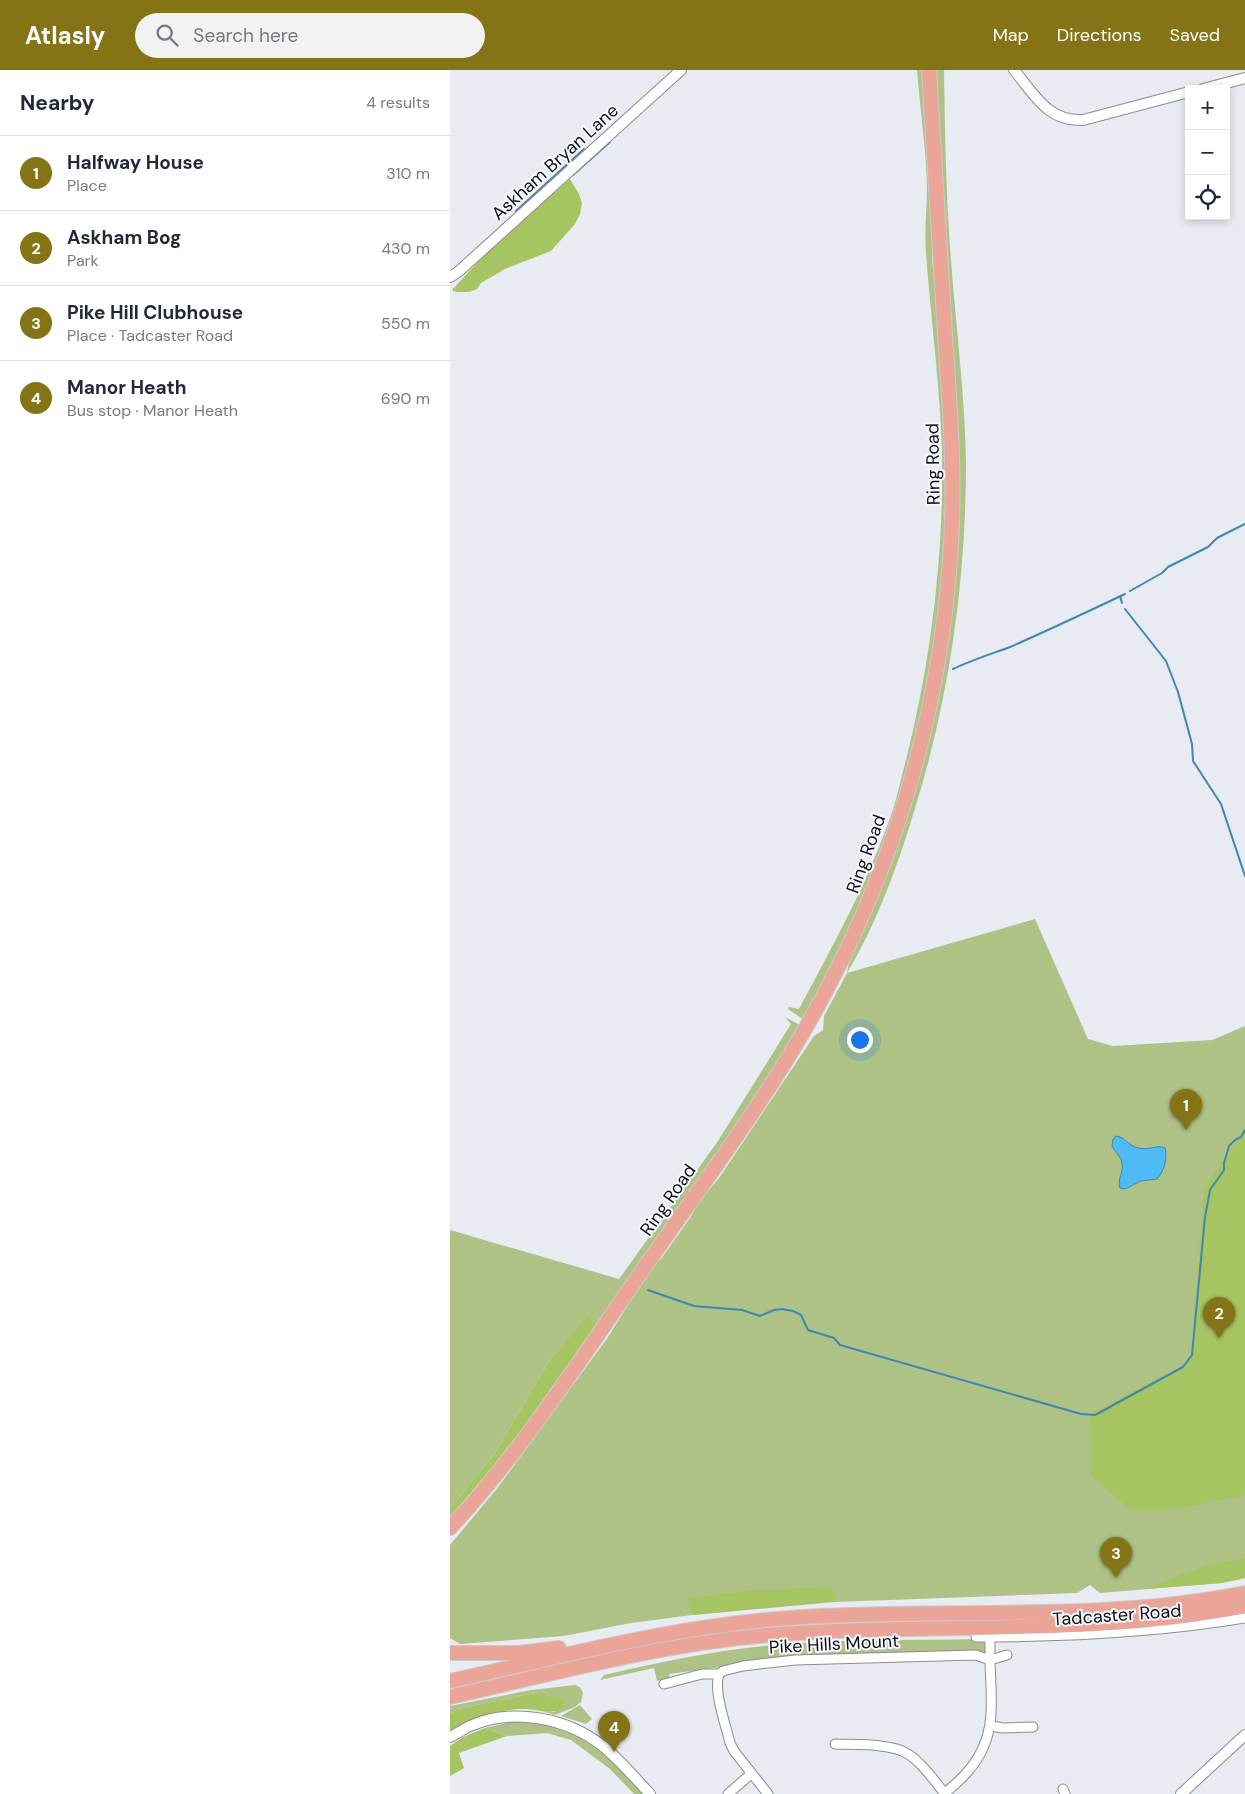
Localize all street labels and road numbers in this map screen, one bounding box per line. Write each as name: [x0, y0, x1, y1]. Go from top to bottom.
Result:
street label: Askham Bryan Lane: [486, 99, 624, 225]
street label: Ring Road: [920, 423, 946, 505]
street label: Ring Road: [841, 811, 891, 897]
street label: Ring Road: [635, 1159, 701, 1241]
street label: Tadcaster Road: [1052, 1599, 1182, 1631]
street label: Pike Hills Mount: [768, 1629, 900, 1659]

